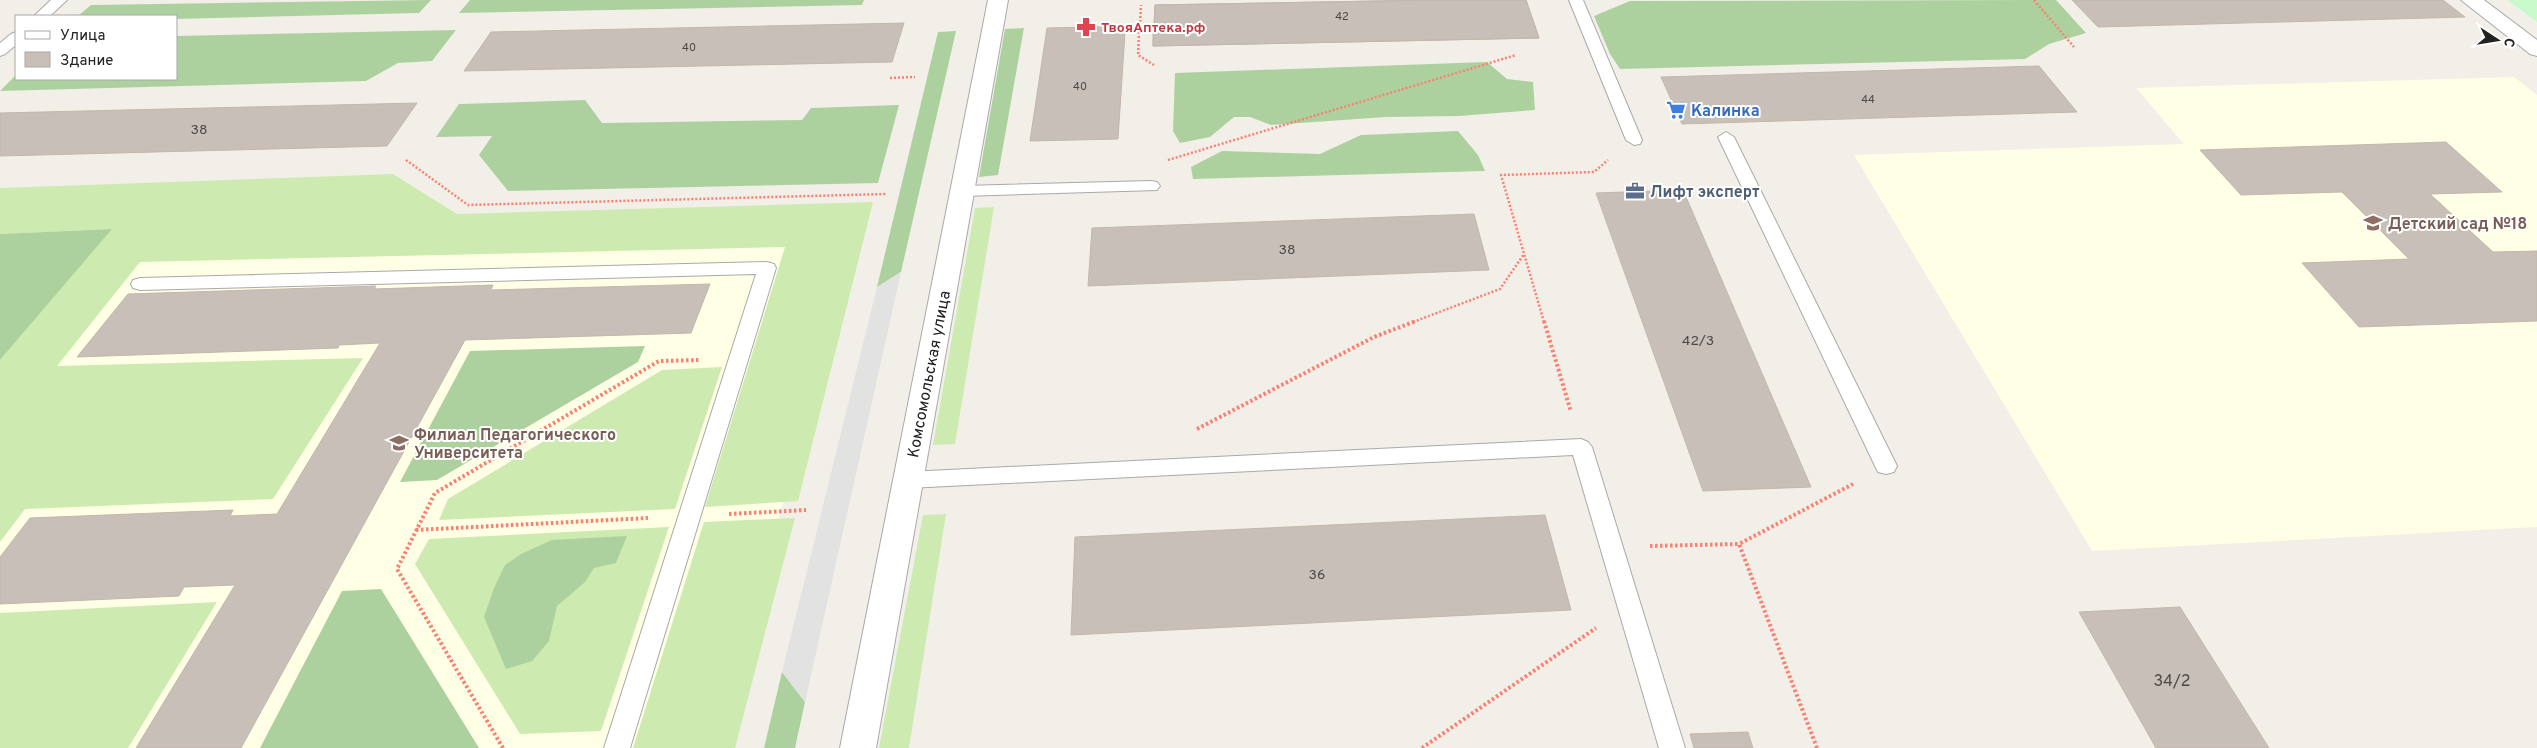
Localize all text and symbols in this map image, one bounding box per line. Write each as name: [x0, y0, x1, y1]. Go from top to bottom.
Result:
house number: 42: [1335, 10, 1349, 24]
legend: [15, 15, 178, 80]
north arrow: [2472, 15, 2522, 65]
pharmacy icon: ТвояАптека.рф: [1075, 16, 1097, 38]
place label: ТвояАптека.рф: [1101, 20, 1206, 37]
text: Улица: [60, 27, 105, 46]
text: С: [2499, 36, 2517, 49]
house number: 40: [682, 41, 696, 55]
text: Здание: [60, 52, 113, 71]
house number: 40: [1073, 80, 1087, 94]
house number: 44: [1861, 93, 1875, 107]
supermarket icon: Калинка: [1665, 99, 1687, 121]
place label: Калинка: [1691, 102, 1760, 122]
house number: 38: [191, 122, 207, 139]
office icon: Лифт эксперт: [1624, 180, 1646, 202]
place label: Лифт эксперт: [1650, 183, 1760, 203]
school or university icon: Детский сад №18: [2362, 212, 2384, 234]
place label: Детский сад №18: [2388, 215, 2527, 235]
house number: 38: [1279, 242, 1295, 259]
street label: Комсомольская улица: [904, 289, 956, 460]
house number: 42/3: [1682, 333, 1714, 350]
place label: Филиал Педагогического Университета: [414, 426, 616, 464]
school or university icon: Филиал Педагогического Университета: [388, 432, 410, 454]
house number: 36: [1309, 567, 1325, 584]
house number: 34/2: [2153, 672, 2191, 692]

